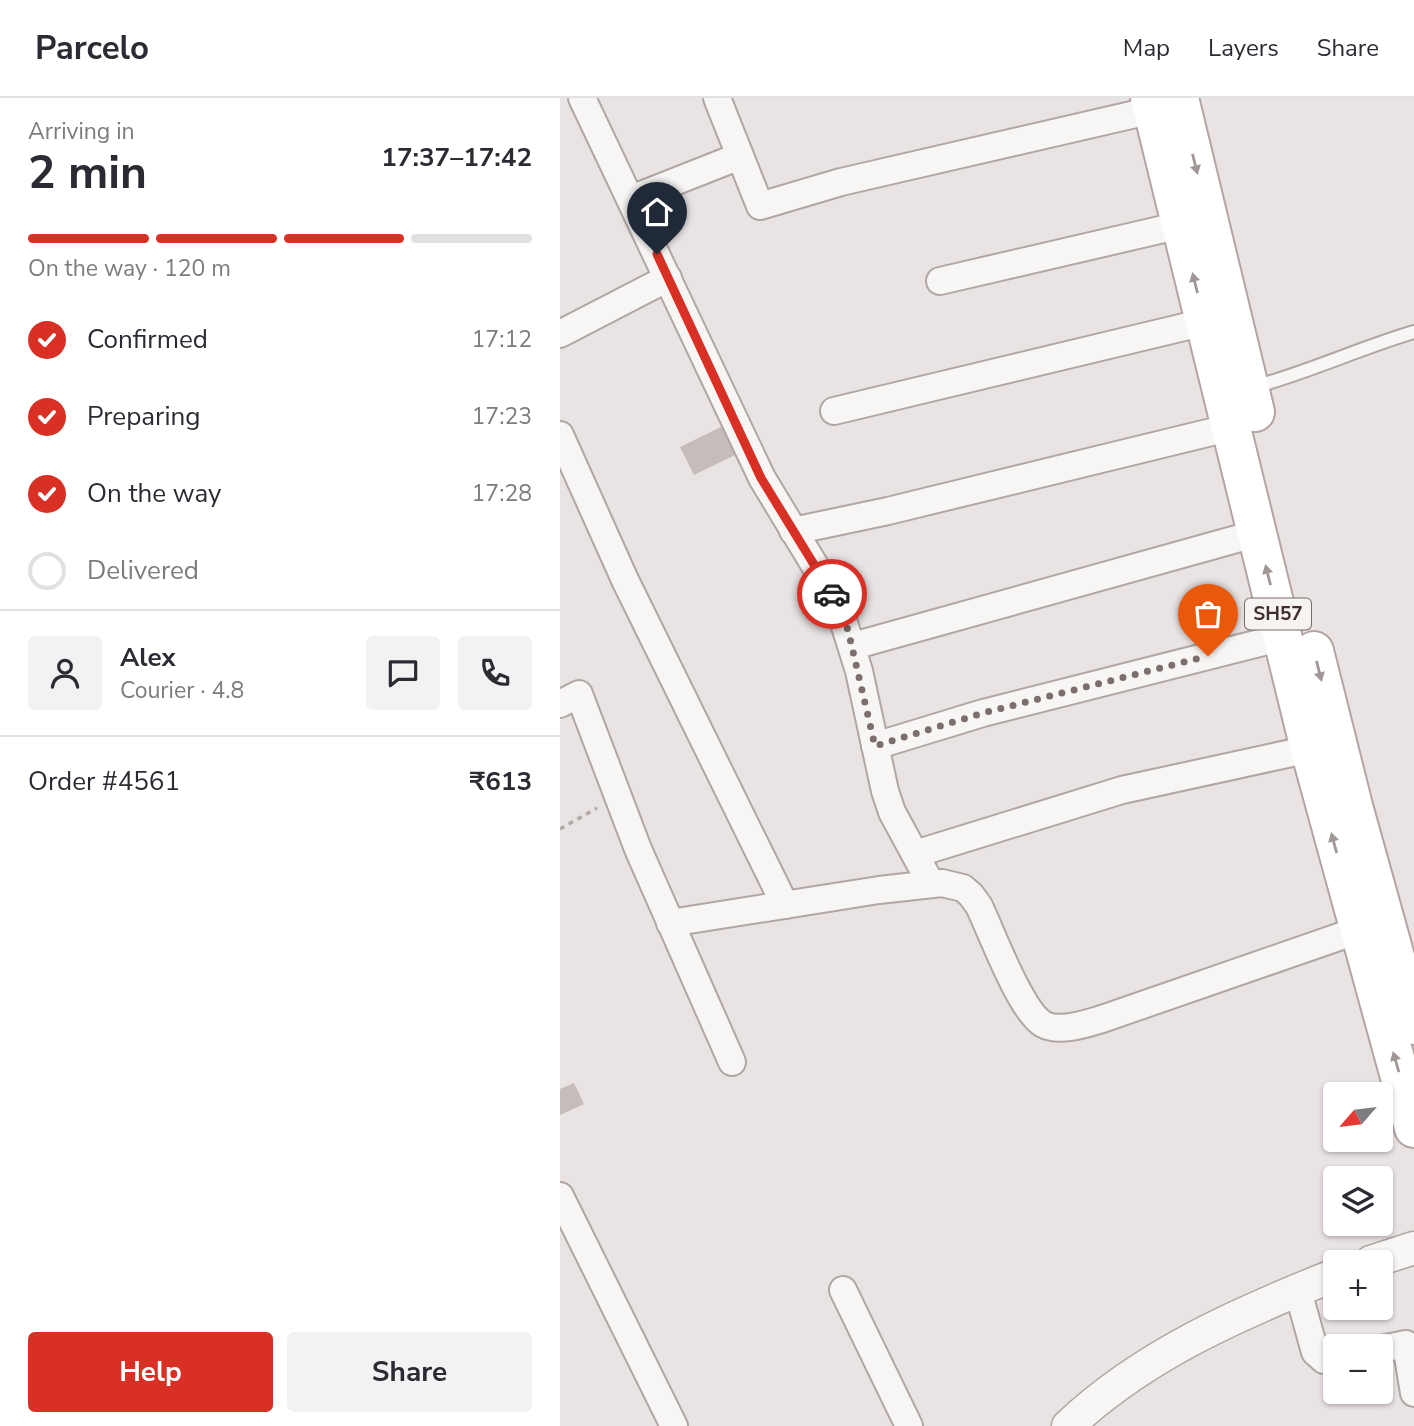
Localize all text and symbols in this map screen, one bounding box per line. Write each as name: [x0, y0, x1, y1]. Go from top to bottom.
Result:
text: Parcelo: [35, 26, 149, 71]
text: Map: [1123, 32, 1170, 64]
text: Layers: [1208, 32, 1279, 64]
text: Share: [1317, 32, 1379, 64]
text: Arriving in: [28, 116, 135, 147]
text: 17:37–17:42: [381, 140, 532, 175]
text: 2 min: [28, 141, 147, 204]
one-way arrow: [1190, 153, 1201, 175]
pin: [627, 182, 687, 254]
icon: home: [638, 193, 676, 231]
text: On the way · 120 m: [28, 253, 231, 284]
one-way arrow: [1190, 272, 1201, 294]
icon: check: [28, 321, 66, 359]
text: Confirmed: [87, 322, 208, 357]
text: 17:12: [472, 324, 532, 355]
icon: check: [28, 398, 66, 436]
text: Preparing: [87, 399, 200, 434]
text: 17:23: [472, 401, 532, 432]
icon: check: [28, 475, 66, 513]
text: On the way: [87, 476, 221, 511]
text: 17:28: [472, 478, 532, 509]
text: Delivered: [87, 553, 199, 588]
courier: [797, 559, 867, 629]
one-way arrow: [1262, 564, 1273, 586]
icon: car: [813, 575, 851, 613]
pin: [1178, 584, 1238, 656]
icon: bag: [1189, 595, 1227, 633]
road number: SH57: [1245, 598, 1311, 629]
button: person: [28, 636, 102, 710]
button: chat: [366, 636, 440, 710]
button: phone: [458, 636, 532, 710]
text: Alex: [120, 640, 176, 675]
one-way arrow: [1313, 660, 1324, 682]
text: Courier · 4.8: [120, 675, 244, 706]
text: Order #4561: [28, 764, 180, 799]
text: ₹613: [470, 764, 532, 799]
one-way arrow: [1329, 832, 1339, 853]
one-way arrow: [1390, 1052, 1400, 1073]
north arrow: [1323, 1082, 1393, 1152]
map controls: [1323, 1082, 1393, 1404]
button: layers: [1323, 1166, 1393, 1236]
button: +: [1323, 1250, 1393, 1320]
button: Help: [28, 1332, 273, 1412]
button: Share: [287, 1332, 532, 1412]
button: −: [1323, 1334, 1393, 1404]

